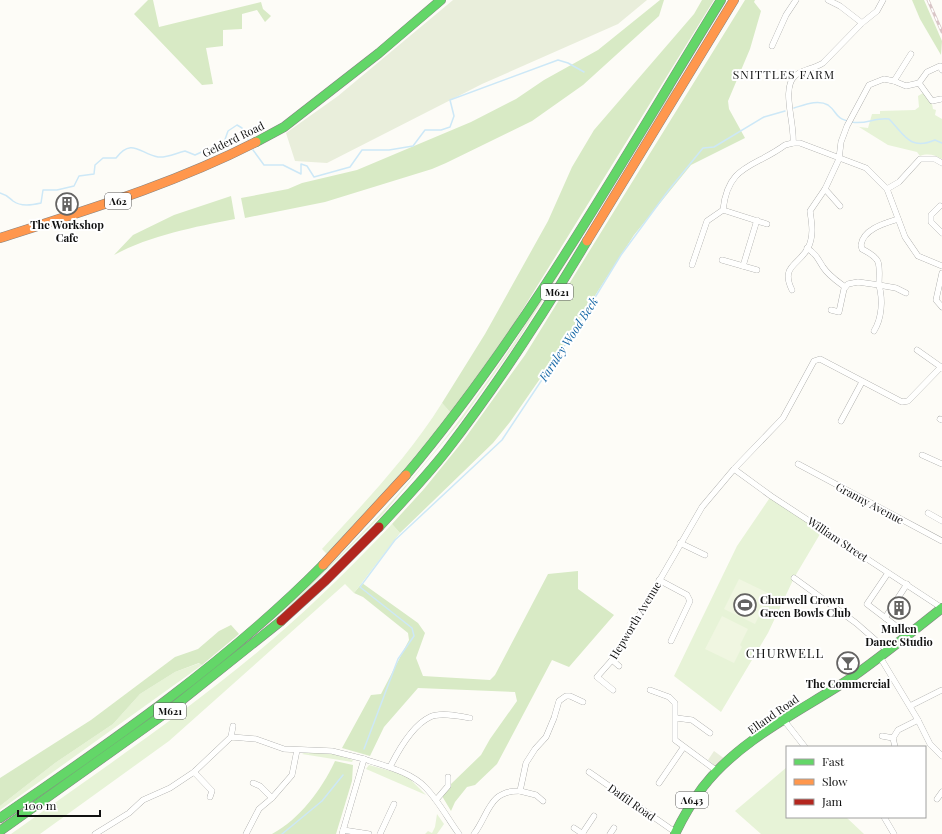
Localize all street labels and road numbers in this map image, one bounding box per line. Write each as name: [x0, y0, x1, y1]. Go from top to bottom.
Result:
street label: Gelderd Road: [200, 117, 267, 160]
road number: A62: [105, 193, 131, 209]
road number: M621: [541, 284, 573, 300]
street label: Granny Avenue: [833, 479, 907, 527]
street label: William Street: [804, 513, 871, 565]
street label: Hepworth Avenue: [606, 578, 664, 662]
street label: Elland Road: [744, 691, 802, 737]
road number: M621: [154, 703, 186, 719]
street label: Daffil Road: [605, 780, 659, 824]
road number: A643: [676, 792, 708, 808]

